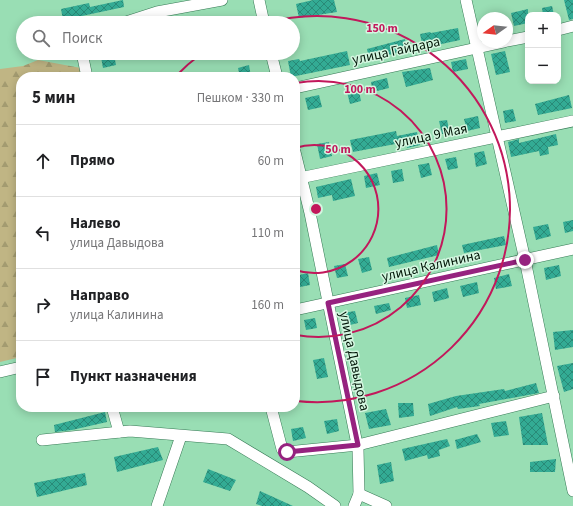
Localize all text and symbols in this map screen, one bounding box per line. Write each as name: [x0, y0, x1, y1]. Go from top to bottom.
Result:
north arrow: [477, 12, 513, 48]
map controls: [525, 12, 561, 84]
button: +: [525, 12, 561, 48]
search box: [16, 16, 300, 60]
text: 150 m: [366, 20, 398, 37]
icon: search: [30, 27, 52, 49]
text: Поиск: [62, 28, 103, 49]
street label: улица Гайдара: [350, 32, 442, 70]
button: −: [525, 48, 561, 84]
text: 100 m: [344, 81, 376, 98]
text: 5 мин: [32, 86, 75, 110]
text: Пешком · 330 m: [197, 89, 284, 107]
street label: улица 9 Мая: [393, 119, 469, 153]
text: 50 m: [325, 141, 351, 158]
icon: ahead: [32, 150, 54, 172]
text: Прямо: [70, 150, 115, 171]
text: 60 m: [258, 152, 284, 170]
centre of rings: [309, 202, 323, 216]
text: Налево: [70, 213, 121, 234]
icon: left: [32, 222, 54, 244]
text: 110 m: [251, 224, 284, 242]
text: улица Давыдова: [70, 234, 164, 252]
street label: улица Калинина: [380, 245, 483, 287]
route end: [516, 251, 534, 269]
text: Направо: [70, 285, 129, 306]
icon: right: [32, 294, 54, 316]
text: 160 m: [251, 296, 284, 314]
text: улица Калинина: [70, 306, 164, 324]
street label: улица Давыдова: [334, 310, 374, 413]
icon: arrive: [32, 366, 54, 388]
text: Пункт назначения: [70, 366, 197, 387]
route start: [278, 443, 296, 461]

